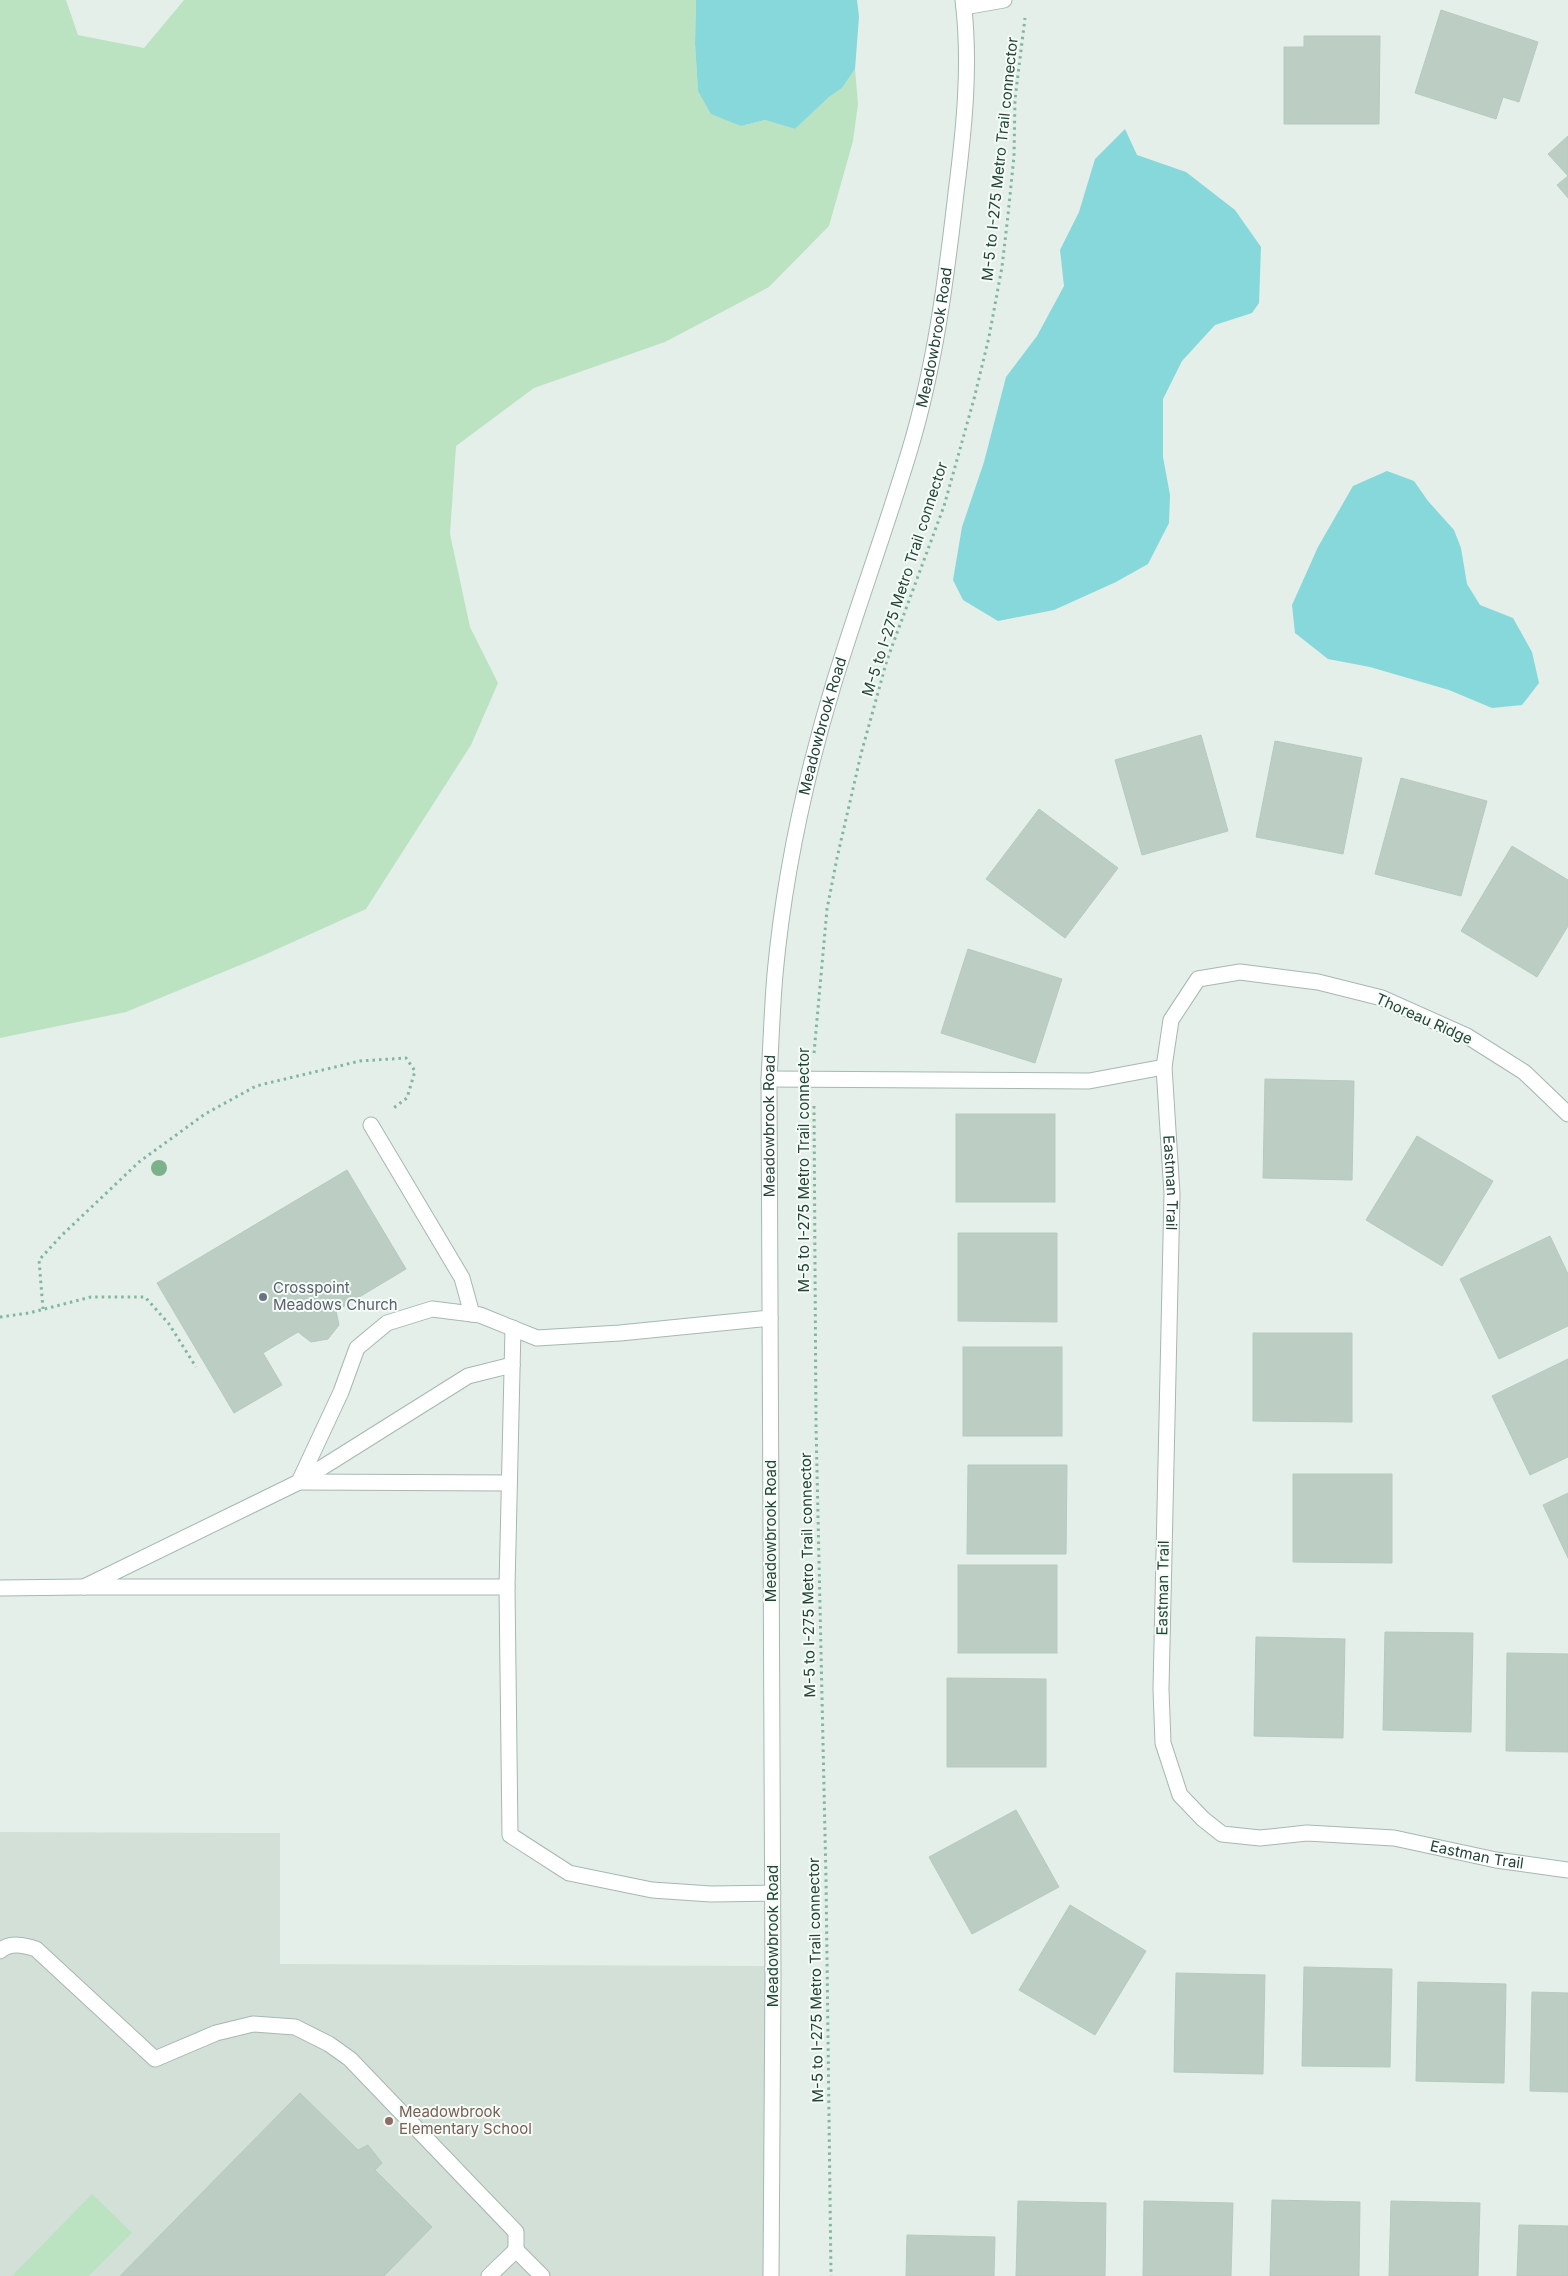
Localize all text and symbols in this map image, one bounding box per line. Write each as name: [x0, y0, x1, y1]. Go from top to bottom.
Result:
street label: M-5 to I-275 Metro Trail connector: [977, 36, 1022, 282]
street label: Meadowbrook Road: [912, 266, 956, 409]
street label: M-5 to I-275 Metro Trail connector: [858, 459, 952, 698]
street label: Meadowbrook Road: [794, 655, 850, 797]
street label: Thoreau Ridge: [1373, 989, 1475, 1048]
street label: M-5 to I-275 Metro Trail connector: [794, 1047, 813, 1293]
street label: Meadowbrook Road: [759, 1054, 779, 1197]
street label: Eastman Trail: [1159, 1134, 1182, 1230]
place label: Crosspoint Meadows Church: [273, 1278, 398, 1314]
marker: Crosspoint Meadows Church: [257, 1291, 269, 1303]
street label: M-5 to I-275 Metro Trail connector: [796, 1452, 819, 1698]
street label: Meadowbrook Road: [761, 1460, 780, 1602]
street label: Eastman Trail: [1152, 1540, 1173, 1636]
street label: Eastman Trail: [1428, 1836, 1525, 1873]
street label: M-5 to I-275 Metro Trail connector: [804, 1857, 827, 2103]
street label: Meadowbrook Road: [763, 1865, 782, 2007]
place label: Meadowbrook Elementary School: [399, 2102, 532, 2138]
marker: Meadowbrook Elementary School: [383, 2115, 395, 2127]

